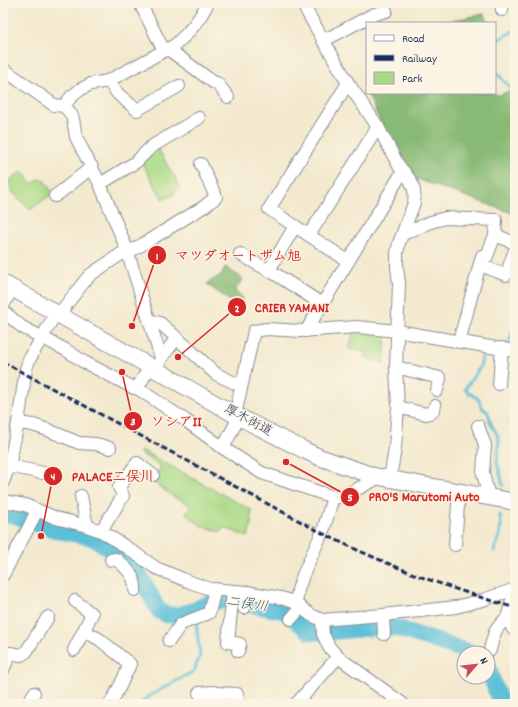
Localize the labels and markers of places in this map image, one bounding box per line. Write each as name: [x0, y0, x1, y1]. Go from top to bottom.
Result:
callout: マツダオートザム旭: [147, 242, 309, 268]
callout: CRIER YAMANI: [227, 294, 337, 320]
callout: ソシアII: [123, 408, 209, 434]
callout: PALACE二俣川: [43, 463, 162, 489]
callout: PRO'S Marutomi Auto: [340, 484, 487, 510]

